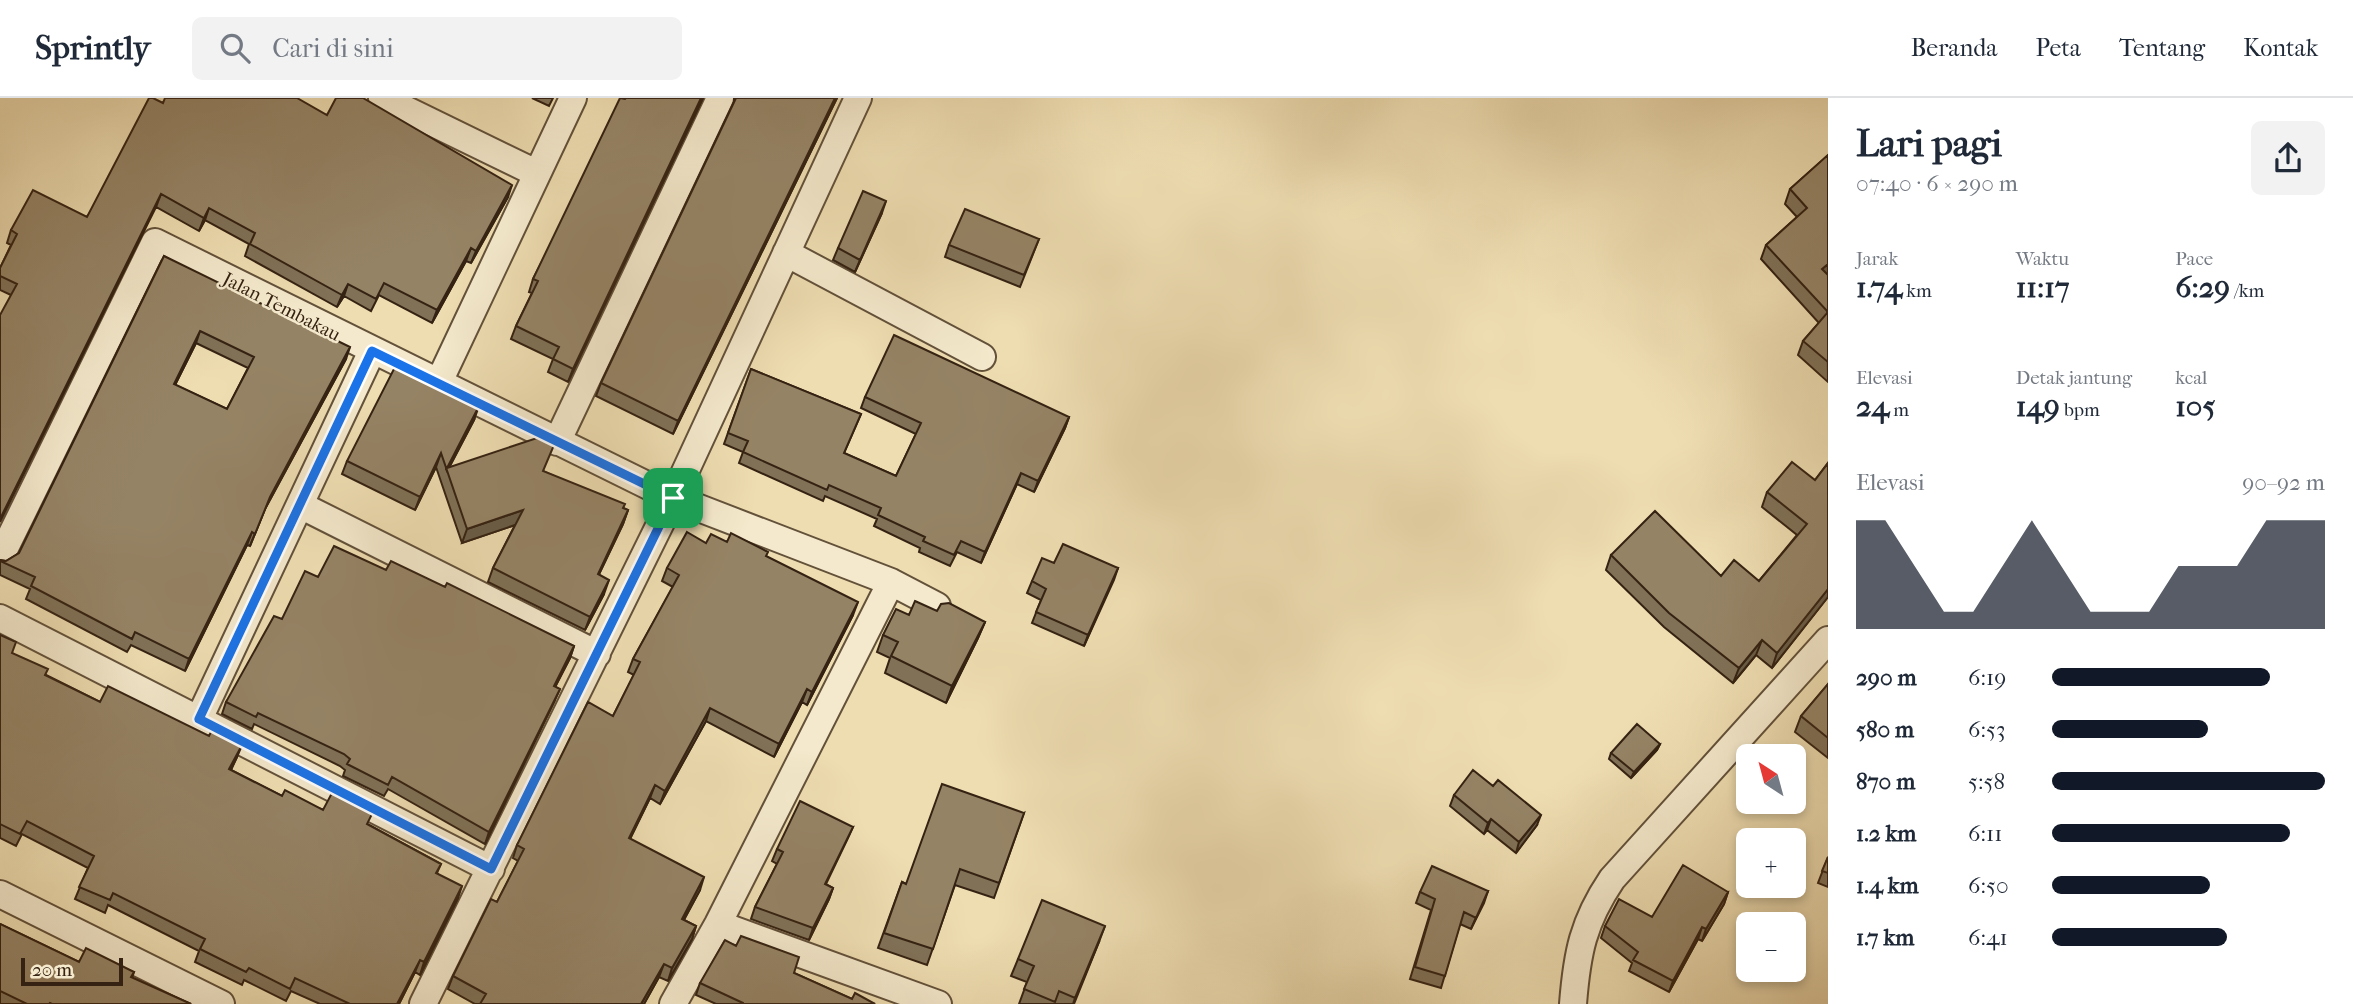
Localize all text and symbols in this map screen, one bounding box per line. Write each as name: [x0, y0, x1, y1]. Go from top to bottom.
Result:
search box: [192, 17, 682, 80]
text: Sprintly: [35, 29, 150, 68]
icon: search: [216, 29, 254, 67]
text: Cari di sini: [272, 33, 394, 64]
text: Beranda: [1911, 34, 1997, 62]
text: Peta: [2035, 34, 2081, 62]
text: Tentang: [2119, 34, 2205, 62]
text: Kontak: [2243, 34, 2318, 62]
text: Lari pagi: [1856, 121, 2002, 166]
button: share: [2251, 121, 2325, 195]
text: 07:40 · 6 × 290 m: [1856, 170, 2018, 197]
text: Jarak: [1856, 248, 1898, 270]
text: Waktu: [2016, 248, 2069, 270]
text: Pace: [2175, 248, 2213, 270]
street label: Jalan Tembakau: [217, 267, 344, 346]
text: 1.74: [1856, 270, 1902, 305]
text: 11:17: [2016, 270, 2070, 305]
text: 6:29: [2175, 270, 2230, 305]
text: km: [1902, 280, 1932, 302]
text: /km: [2230, 280, 2264, 302]
text: Elevasi: [1856, 367, 1913, 389]
text: Detak jantung: [2016, 367, 2132, 389]
text: kcal: [2175, 367, 2207, 389]
text: 24: [1856, 389, 1889, 424]
text: 149: [2016, 389, 2060, 424]
text: 105: [2175, 389, 2215, 424]
text: m: [1889, 399, 1909, 421]
text: bpm: [2060, 399, 2100, 421]
pin: [643, 468, 703, 528]
text: Elevasi: [1856, 469, 1925, 496]
text: 90–92 m: [2242, 469, 2325, 496]
icon: arrive: [654, 479, 692, 517]
text: 290 m: [1856, 664, 1917, 691]
text: 6:19: [1968, 664, 2006, 691]
text: 580 m: [1856, 716, 1914, 743]
text: 6:53: [1968, 716, 2005, 743]
north arrow: [1736, 744, 1806, 814]
map controls: [1736, 744, 1806, 982]
text: 870 m: [1856, 768, 1915, 795]
text: 5:58: [1968, 768, 2005, 795]
text: 1.2 km: [1856, 820, 1916, 847]
text: 6:11: [1968, 820, 2002, 847]
button: +: [1736, 828, 1806, 898]
text: 1.4 km: [1856, 872, 1919, 899]
text: 6:50: [1968, 872, 2009, 899]
button: −: [1736, 912, 1806, 982]
text: 1.7 km: [1856, 924, 1914, 951]
text: 6:41: [1968, 924, 2008, 951]
scale bar: [21, 955, 122, 987]
text: 20 m: [32, 959, 72, 981]

